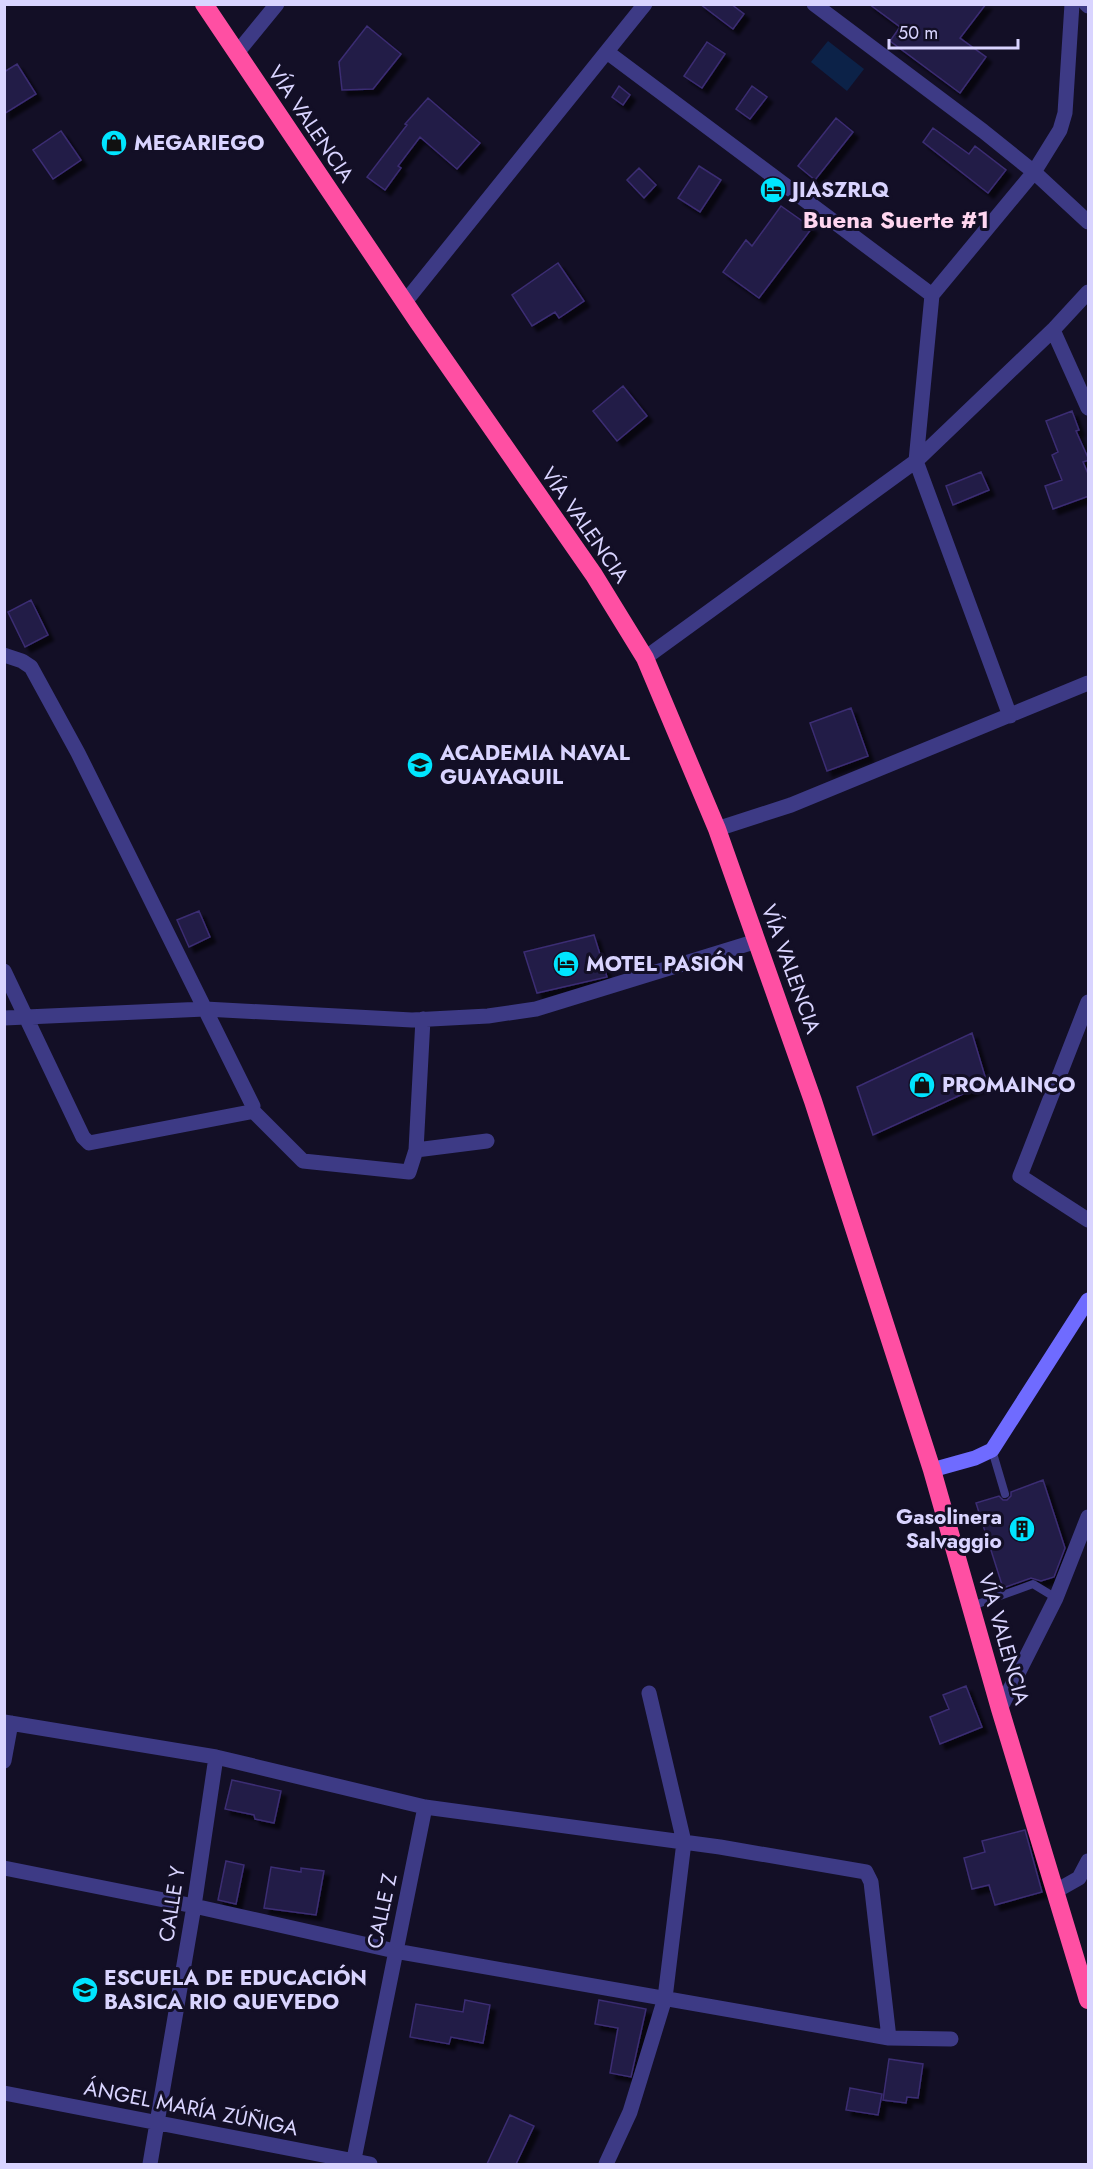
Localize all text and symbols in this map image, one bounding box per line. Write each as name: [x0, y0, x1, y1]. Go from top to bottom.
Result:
scale bar: [889, 12, 1018, 50]
text: 50 m: [898, 20, 938, 46]
street label: VÍA VALENCIA: [261, 59, 361, 189]
shop icon: MEGARIEGO: [99, 128, 129, 158]
place label: MEGARIEGO: [134, 128, 265, 158]
hotel icon: JIASZRLQ: [758, 175, 788, 205]
place label: JIASZRLQ: [788, 175, 890, 205]
district label: Buena Suerte #1: [803, 202, 989, 237]
street label: VÍA VALENCIA: [534, 461, 636, 589]
place label: ACADEMIA NAVAL GUAYAQUIL: [439, 738, 630, 792]
school or university icon: ACADEMIA NAVAL GUAYAQUIL: [405, 750, 435, 780]
street label: VÍA VALENCIA: [754, 900, 828, 1038]
hotel icon: MOTEL PASIÓN: [551, 949, 581, 979]
place label: MOTEL PASIÓN: [586, 949, 744, 979]
shop icon: PROMAINCO: [907, 1070, 937, 1100]
place label: PROMAINCO: [942, 1070, 1075, 1100]
place label: Gasolinera Salvaggio: [896, 1502, 1002, 1556]
building icon: Gasolinera Salvaggio: [1007, 1514, 1037, 1544]
street label: VÍA VALENCIA: [971, 1570, 1037, 1708]
street label: CALLE Y: [151, 1864, 193, 1944]
street label: CALLE Z: [359, 1870, 405, 1951]
place label: ESCUELA DE EDUCACIÓN BASICA RIO QUEVEDO: [104, 1963, 367, 2017]
school or university icon: ESCUELA DE EDUCACIÓN BASICA RIO QUEVEDO: [70, 1975, 100, 2005]
street label: ÁNGEL MARÍA ZÚÑIGA: [82, 2073, 301, 2143]

